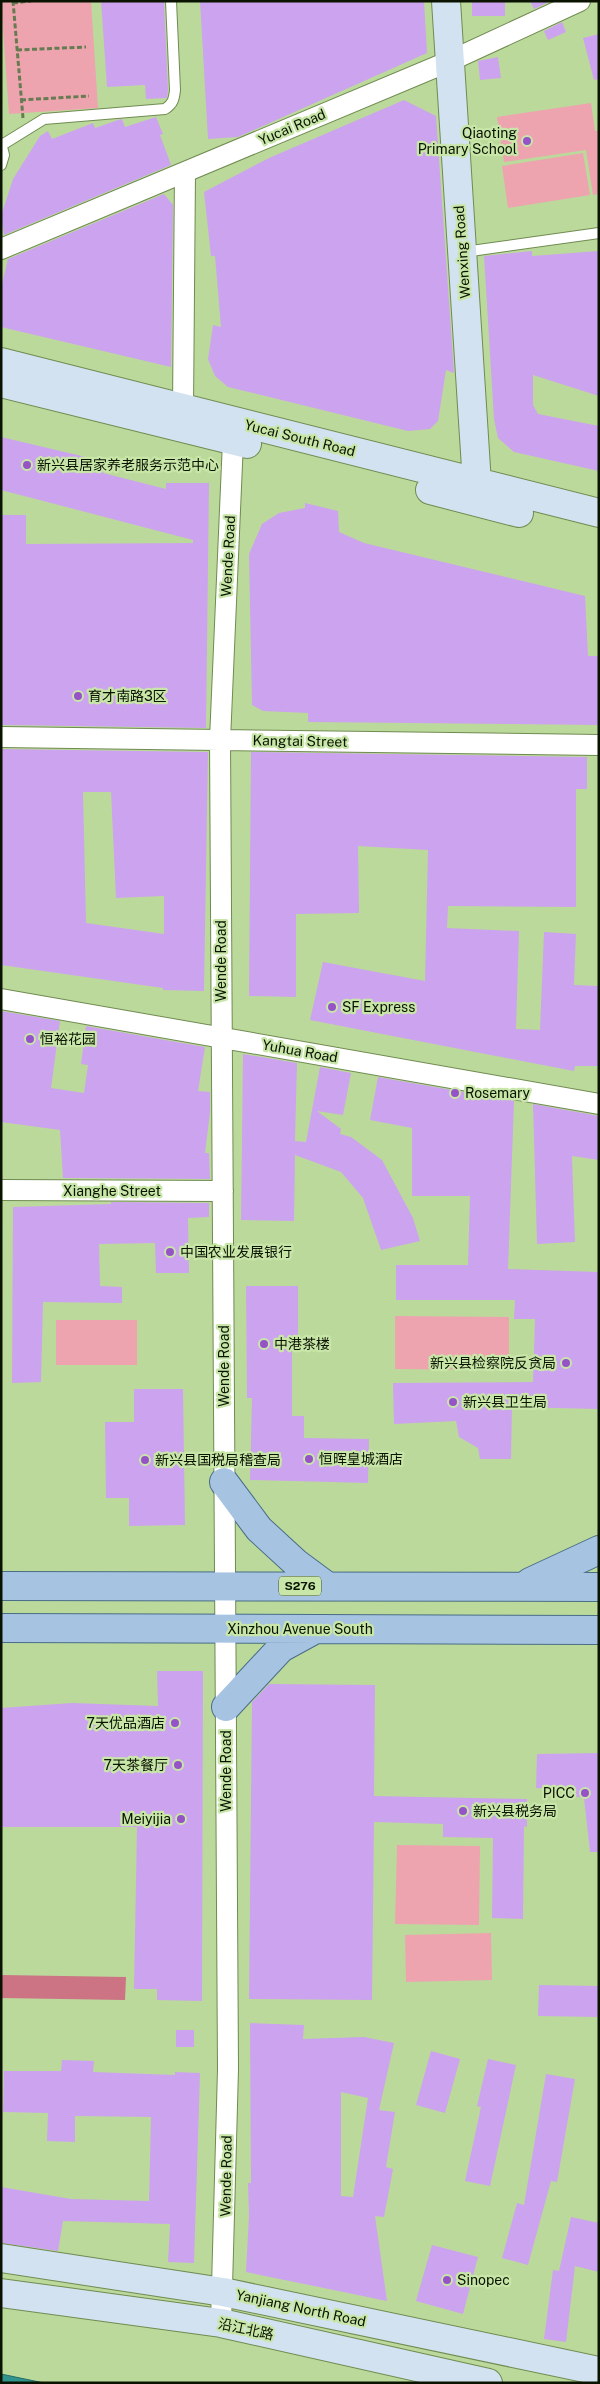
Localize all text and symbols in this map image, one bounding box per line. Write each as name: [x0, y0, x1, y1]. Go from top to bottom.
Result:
street label: Yucai Road: [256, 106, 328, 148]
place label: Qiaoting Primary School: [418, 125, 517, 157]
marker: Qiaoting Primary School: [521, 135, 533, 147]
street label: Wenxing Road: [451, 205, 473, 299]
street label: Yucai South Road: [243, 416, 357, 460]
place label: 新兴县居家养老服务示范中心: [37, 457, 219, 473]
marker: 新兴县居家养老服务示范中心: [21, 459, 33, 471]
street label: Wende Road: [218, 515, 238, 597]
place label: 育才南路3区: [88, 688, 167, 704]
marker: 育才南路3区: [72, 690, 84, 702]
street label: Kangtai Street: [252, 732, 348, 750]
street label: Wende Road: [213, 920, 229, 1002]
place label: SF Express: [342, 999, 415, 1015]
marker: SF Express: [326, 1001, 338, 1013]
place label: 恒裕花园: [40, 1031, 96, 1047]
marker: 恒裕花园: [24, 1033, 36, 1045]
street label: Yuhua Road: [261, 1036, 339, 1066]
place label: Rosemary: [465, 1085, 531, 1101]
marker: Rosemary: [449, 1087, 461, 1099]
street label: Xianghe Street: [63, 1183, 161, 1199]
place label: 中国农业发展银行: [180, 1244, 292, 1260]
marker: 中国农业发展银行: [164, 1246, 176, 1258]
street label: Wende Road: [216, 1325, 232, 1407]
place label: 中港茶楼: [274, 1336, 330, 1352]
marker: 中港茶楼: [258, 1338, 270, 1350]
place label: 新兴县检察院反贪局: [430, 1355, 556, 1371]
marker: 新兴县检察院反贪局: [560, 1357, 572, 1369]
place label: 新兴县卫生局: [463, 1394, 547, 1410]
marker: 新兴县卫生局: [447, 1396, 459, 1408]
place label: 恒晖皇城酒店: [319, 1451, 403, 1467]
place label: 新兴县国税局稽查局: [155, 1452, 281, 1468]
marker: 恒晖皇城酒店: [303, 1453, 315, 1465]
marker: 新兴县国税局稽查局: [139, 1454, 151, 1466]
road number: S276: [279, 1576, 321, 1595]
street label: Xinzhou Avenue South: [227, 1621, 373, 1637]
place label: 7天优品酒店: [87, 1715, 165, 1731]
marker: 7天优品酒店: [169, 1717, 181, 1729]
street label: Wende Road: [218, 1730, 234, 1812]
place label: 7天茶餐厅: [104, 1757, 168, 1773]
marker: 7天茶餐厅: [172, 1759, 184, 1771]
place label: PICC: [543, 1785, 575, 1801]
marker: PICC: [579, 1787, 591, 1799]
place label: 新兴县税务局: [473, 1803, 557, 1819]
marker: 新兴县税务局: [457, 1805, 469, 1817]
place label: Meiyijia: [121, 1811, 171, 1827]
marker: Meiyijia: [175, 1813, 187, 1825]
street label: Wende Road: [217, 2135, 235, 2217]
place label: Sinopec: [457, 2272, 510, 2288]
marker: Sinopec: [441, 2274, 453, 2286]
street label: Yanjiang North Road: [235, 2286, 367, 2330]
street label: 沿江北路: [217, 2315, 275, 2343]

